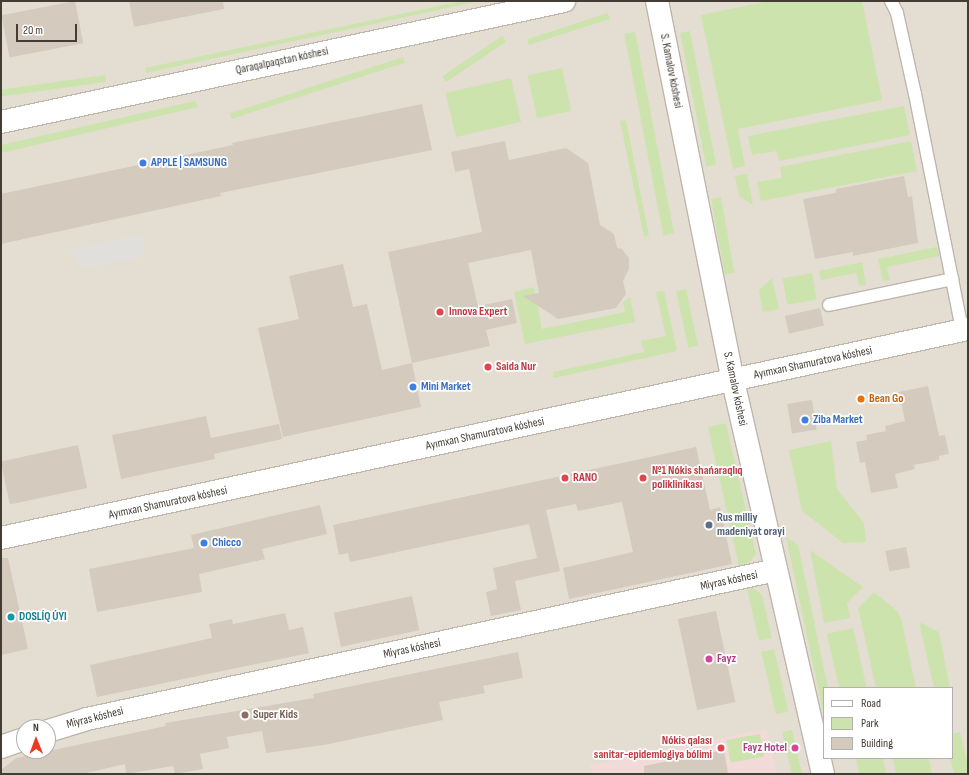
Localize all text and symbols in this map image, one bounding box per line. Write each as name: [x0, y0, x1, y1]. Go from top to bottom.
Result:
scale bar: [18, 16, 79, 42]
text: 20 m: [23, 23, 43, 38]
street label: S. Kamalov kóshesi: [657, 33, 685, 109]
street label: Qaraqalpaqstan kóshesi: [234, 44, 330, 78]
place label: APPLE | SAMSUNG: [151, 156, 227, 170]
marker: APPLE | SAMSUNG: [138, 158, 148, 168]
place label: Innova Expert: [449, 305, 508, 319]
marker: Innova Expert: [434, 306, 446, 318]
street label: Ayımxan Shamuratova kóshesi: [752, 343, 874, 383]
street label: S. Kamalov kóshesi: [720, 351, 750, 427]
place label: Saida Nur: [496, 360, 536, 374]
marker: Saida Nur: [483, 362, 493, 372]
place label: Mini Market: [421, 380, 471, 394]
marker: Mini Market: [408, 382, 418, 392]
place label: Bean Go: [869, 392, 903, 406]
marker: Bean Go: [856, 394, 866, 404]
place label: Ziba Market: [813, 413, 863, 427]
street label: Ayımxan Shamuratova kóshesi: [424, 414, 546, 454]
marker: Ziba Market: [800, 415, 810, 425]
place label: №1 Nókis shańaraqlıq poliklinikası: [652, 464, 743, 492]
place label: RANO: [573, 471, 597, 485]
marker: №1 Nókis shańaraqlıq poliklinikası: [637, 472, 649, 484]
marker: RANO: [560, 473, 570, 483]
street label: Ayımxan Shamuratova kóshesi: [107, 483, 229, 523]
place label: Rus milliy madeniyat orayi: [717, 511, 785, 539]
marker: Rus milliy madeniyat orayi: [704, 520, 714, 530]
place label: Chicco: [212, 536, 241, 550]
marker: Chicco: [199, 538, 209, 548]
street label: Miyras kóshesi: [699, 568, 759, 594]
place label: DOSLÍQ ÚYI: [19, 610, 67, 624]
marker: DOSLÍQ ÚYI: [6, 612, 16, 622]
street label: Miyras kóshesi: [382, 636, 442, 662]
place label: Fayz: [717, 652, 736, 666]
marker: Fayz: [704, 654, 714, 664]
legend: [823, 687, 953, 759]
text: Road: [861, 696, 881, 711]
street label: Miyras kóshesi: [65, 704, 125, 732]
place label: Super Kids: [253, 708, 298, 722]
marker: Super Kids: [240, 710, 250, 720]
text: Park: [861, 716, 879, 731]
north arrow: [16, 719, 56, 759]
text: N: [33, 721, 39, 734]
place label: Nókis qalası sanitar-epidemlogiya bólimi: [594, 734, 712, 762]
text: Building: [861, 736, 893, 751]
place label: Fayz Hotel: [743, 741, 787, 755]
marker: Nókis qalası sanitar-epidemlogiya bólimi: [715, 742, 727, 754]
marker: Fayz Hotel: [790, 743, 800, 753]

